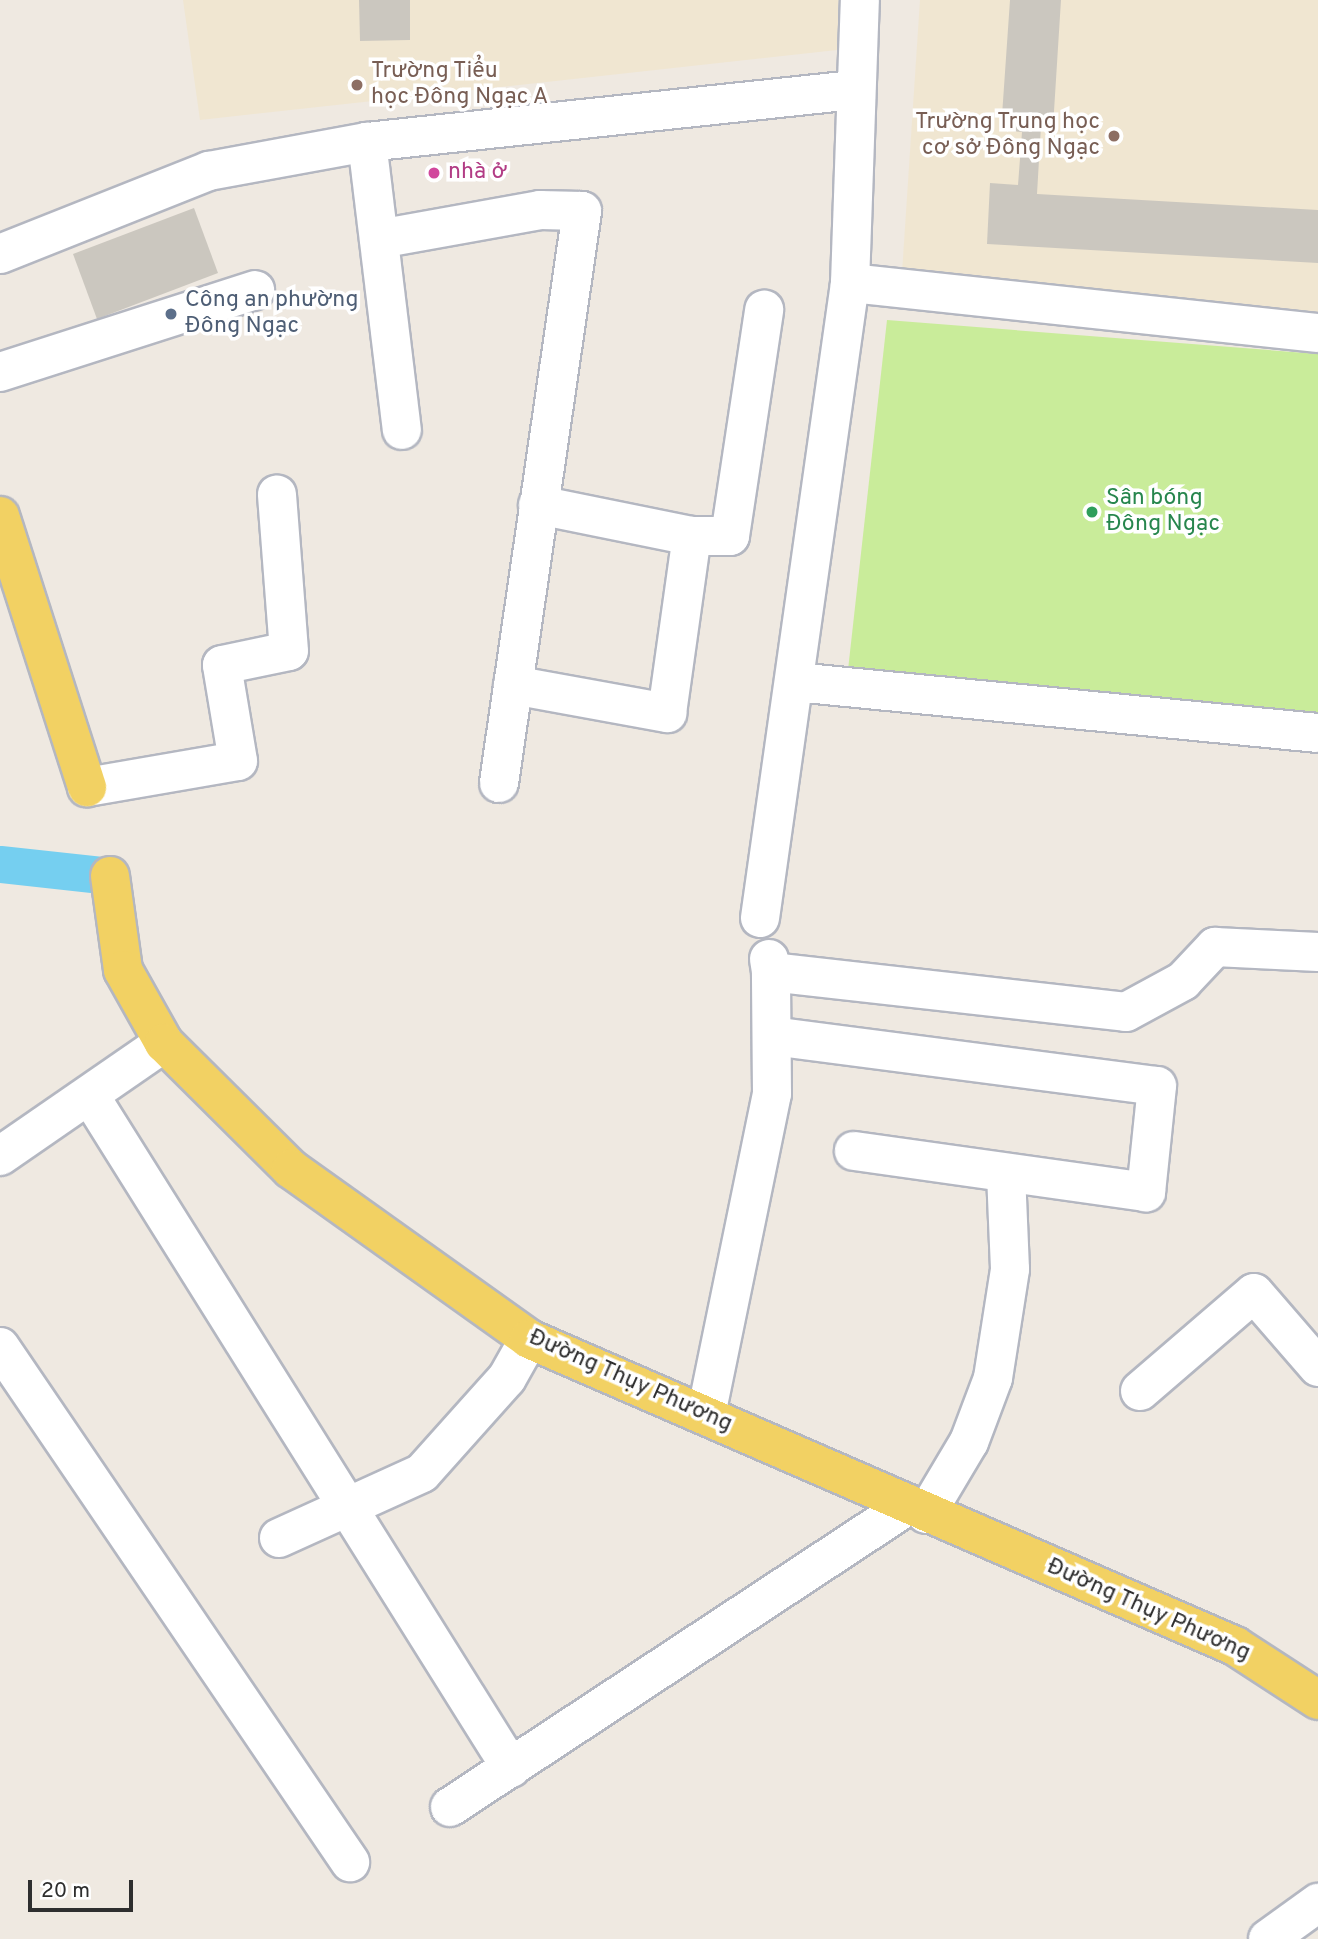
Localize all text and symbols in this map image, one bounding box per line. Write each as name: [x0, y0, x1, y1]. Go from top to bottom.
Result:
place label: Trường Tiểu học Đông Ngạc A: [371, 58, 549, 112]
marker: Trường Tiểu học Đông Ngạc A: [349, 77, 365, 93]
place label: Trường Trung học cơ sở Đông Ngạc: [914, 109, 1100, 163]
marker: Trường Trung học cơ sở Đông Ngạc: [1106, 128, 1122, 144]
place label: nhà ở: [448, 159, 507, 187]
marker: nhà ở: [426, 165, 442, 181]
place label: Công an phường Đông Ngạc: [185, 287, 359, 341]
marker: Công an phường Đông Ngạc: [163, 306, 179, 322]
place label: Sân bóng Đông Ngạc: [1106, 485, 1220, 539]
marker: Sân bóng Đông Ngạc: [1084, 504, 1100, 520]
street label: Đường Thụy Phương: [524, 1325, 736, 1439]
street label: Đường Thụy Phương: [1042, 1554, 1254, 1668]
scale bar: [32, 1866, 136, 1910]
text: 20 m: [41, 1878, 90, 1905]

